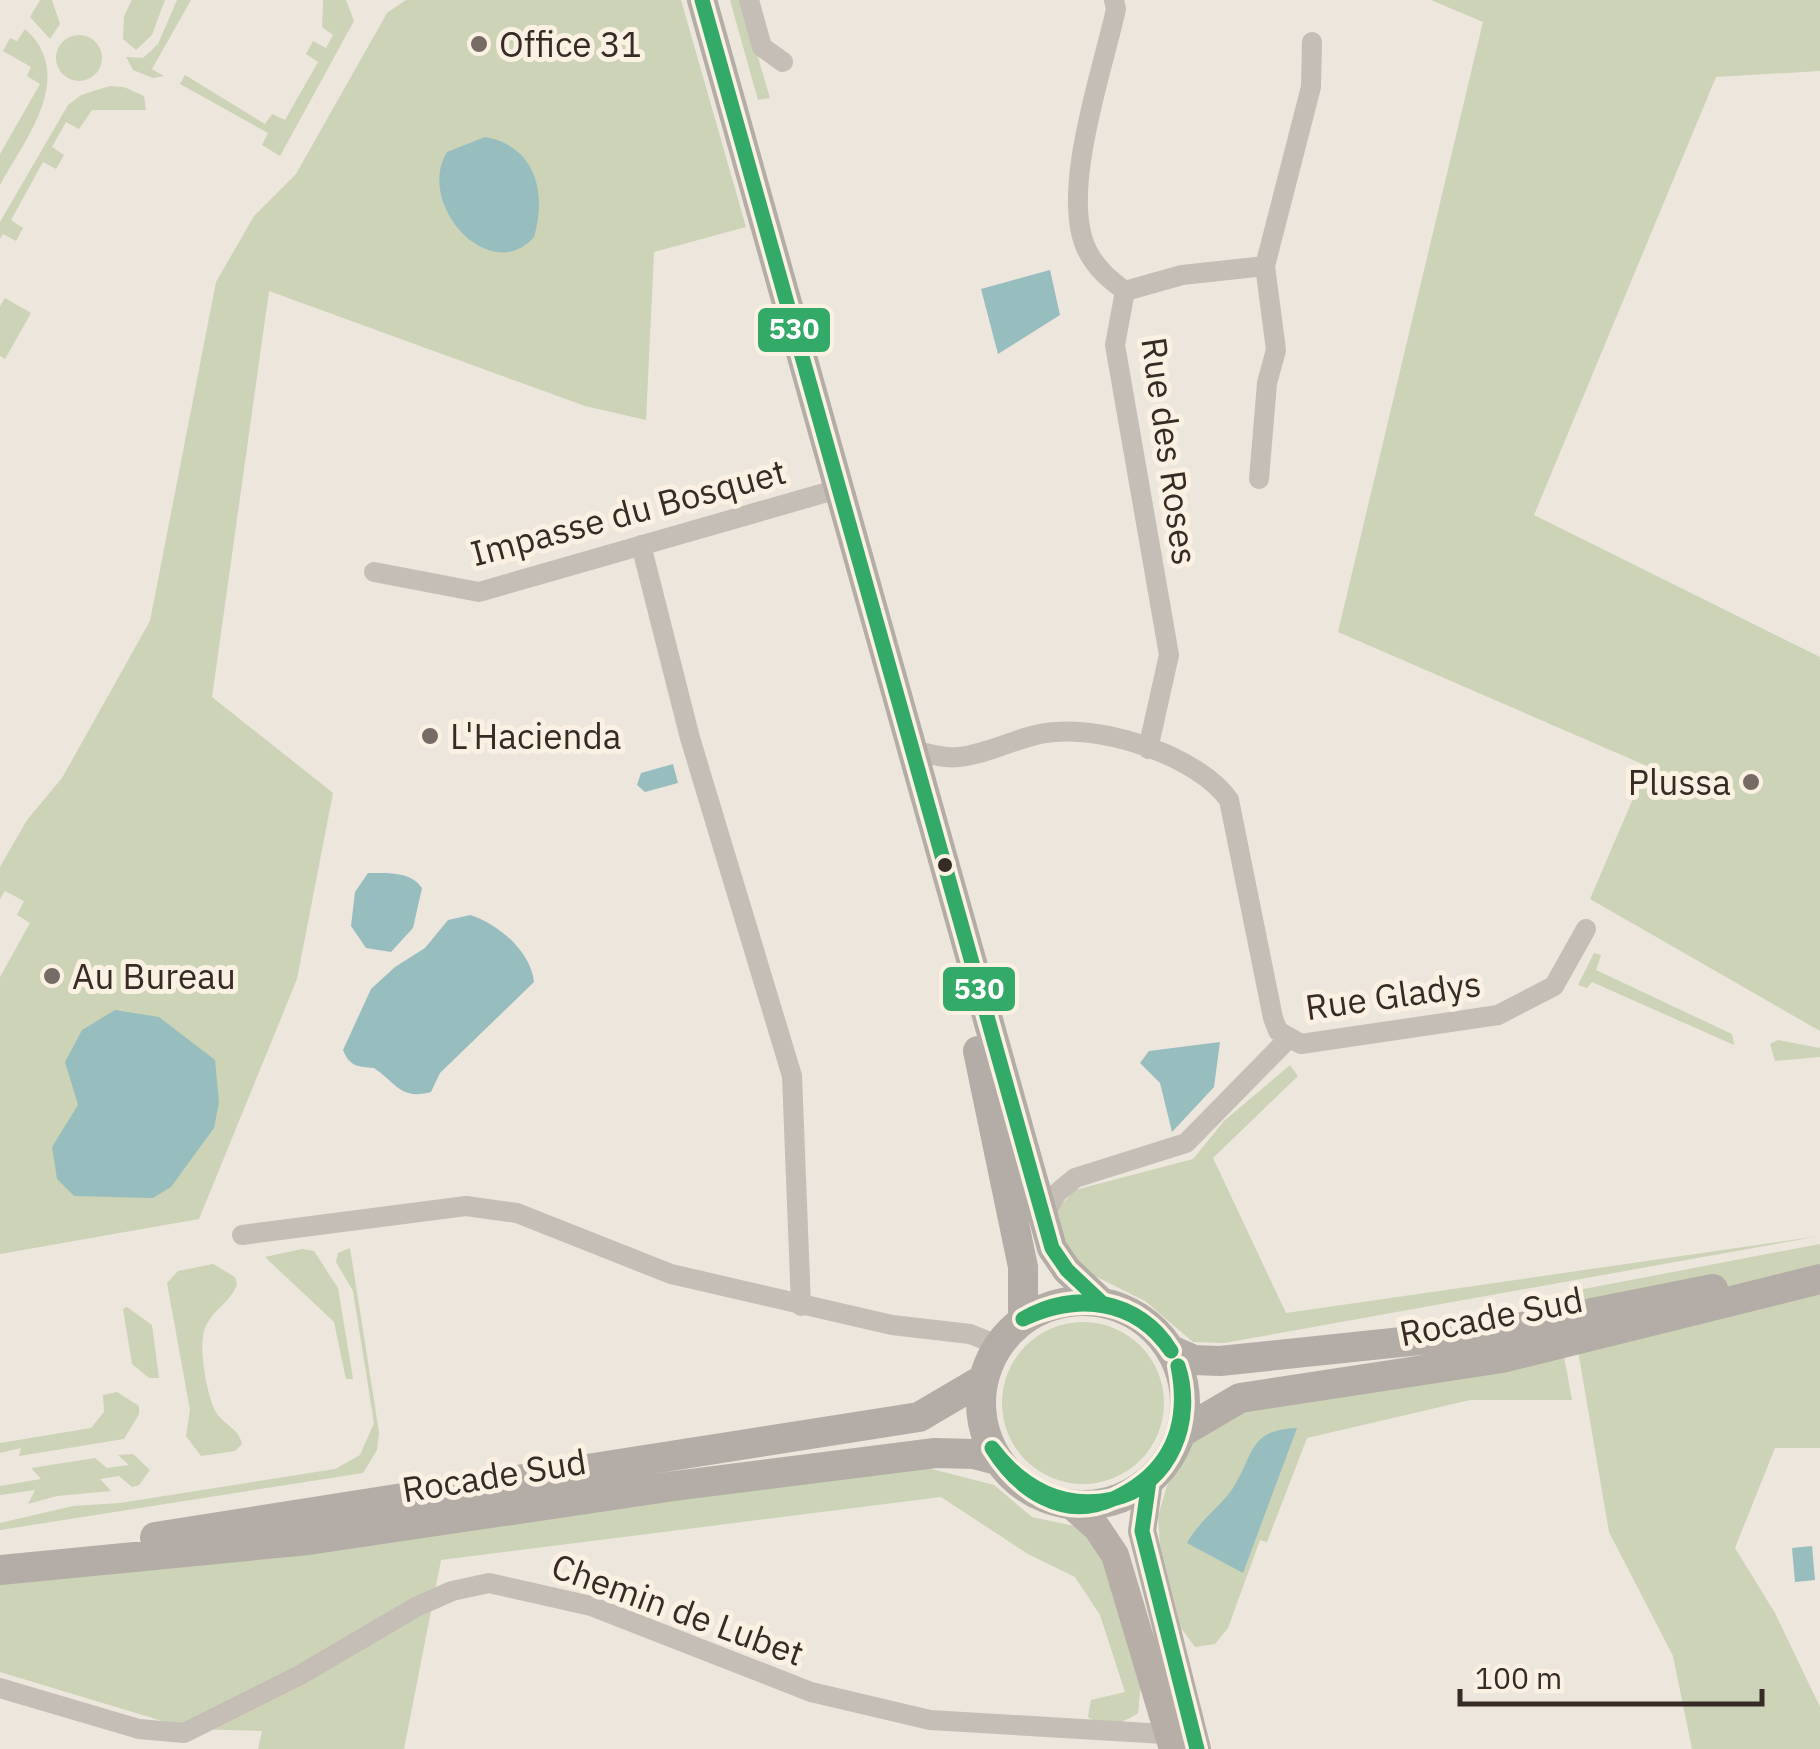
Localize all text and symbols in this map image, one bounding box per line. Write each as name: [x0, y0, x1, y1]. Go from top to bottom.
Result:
place label: Office 31: [499, 21, 642, 67]
marker: Office 31: [468, 33, 490, 55]
line badge: 530: [756, 306, 832, 354]
text: 530: [769, 310, 819, 347]
street label: Rue des Roses: [1131, 334, 1209, 568]
street label: Impasse du Bosquet: [465, 448, 791, 576]
place label: L'Hacienda: [450, 713, 621, 759]
marker: L'Hacienda: [419, 725, 441, 747]
place label: Plussa: [1628, 759, 1731, 805]
marker: Plussa: [1740, 771, 1762, 793]
unlabelled marker: [935, 855, 955, 875]
place label: Au Bureau: [72, 953, 236, 999]
street label: Rue Gladys: [1302, 960, 1484, 1030]
marker: Au Bureau: [41, 965, 63, 987]
line badge: 530: [941, 965, 1017, 1013]
text: 530: [954, 970, 1004, 1007]
street label: Rocade Sud: [1395, 1276, 1587, 1356]
street label: Rocade Sud: [399, 1438, 589, 1512]
street label: Chemin de Lubet: [546, 1542, 810, 1676]
scale bar: [1460, 1644, 1762, 1706]
text: 100 m: [1475, 1658, 1562, 1697]

